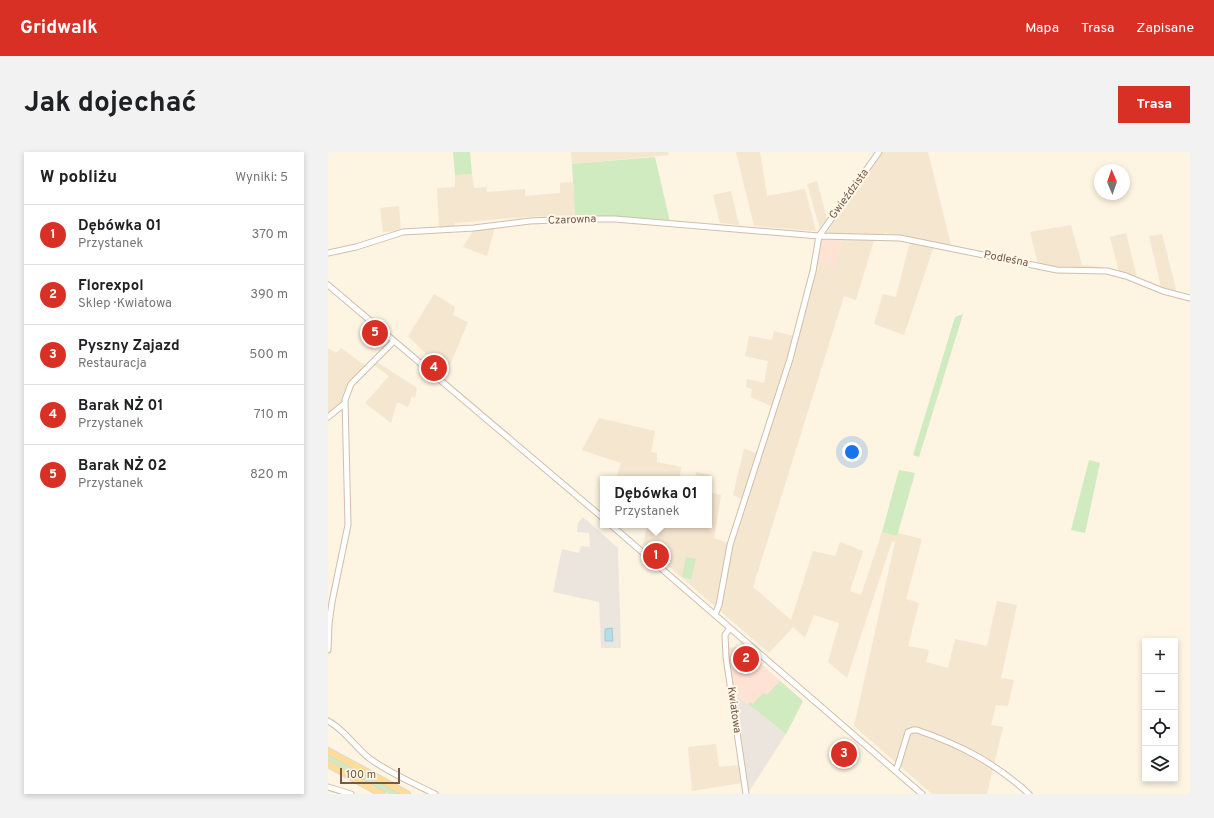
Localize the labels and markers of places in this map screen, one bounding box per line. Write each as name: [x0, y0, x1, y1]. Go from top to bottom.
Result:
pin: 5: [362, 318, 388, 348]
pin: 4: [421, 353, 447, 383]
pin: 1: [643, 541, 669, 571]
pin: 2: [733, 644, 759, 674]
pin: 3: [831, 739, 857, 769]

